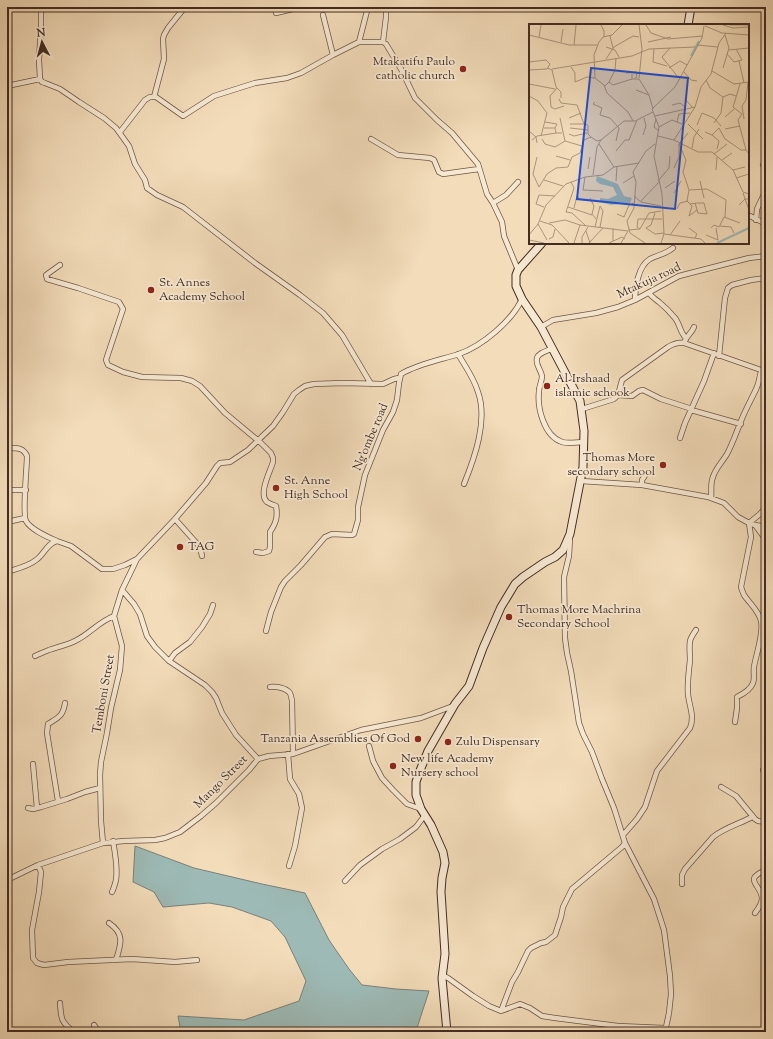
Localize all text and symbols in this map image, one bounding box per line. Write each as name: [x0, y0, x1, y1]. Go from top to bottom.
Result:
north arrow: [22, 22, 62, 62]
inset map: [529, 24, 749, 244]
text: N: [35, 25, 46, 42]
place label: Mtakatifu Paulo catholic church: [373, 53, 455, 85]
marker: Mtakatifu Paulo catholic church: [458, 64, 468, 74]
street label: Mtakuja road: [614, 258, 684, 304]
place label: St. Annes Academy School: [159, 274, 246, 306]
marker: St. Annes Academy School: [146, 285, 156, 295]
place label: Al-Irshaad islamic schook: [555, 370, 630, 402]
marker: Al-Irshaad islamic schook: [542, 381, 552, 391]
street label: Ng'ombe road: [349, 400, 393, 474]
place label: Thomas More secondary school: [567, 449, 656, 481]
marker: Thomas More secondary school: [658, 460, 668, 470]
place label: St. Anne High School: [284, 472, 349, 504]
marker: St. Anne High School: [271, 483, 281, 493]
place label: TAG: [188, 538, 215, 556]
marker: TAG: [175, 542, 185, 552]
place label: Thomas More Machrina Secondary School: [517, 601, 641, 633]
marker: Thomas More Machrina Secondary School: [504, 612, 514, 622]
street label: Temboni Street: [88, 653, 120, 735]
place label: Tanzania Assemblies Of God: [261, 730, 410, 748]
place label: Zulu Dispensary: [456, 733, 540, 751]
marker: Tanzania Assemblies Of God: [413, 734, 423, 744]
marker: Zulu Dispensary: [443, 737, 453, 747]
place label: New life Academy Nursery school: [401, 750, 494, 782]
street label: Mango Street: [190, 751, 252, 813]
marker: New life Academy Nursery school: [388, 761, 398, 771]

